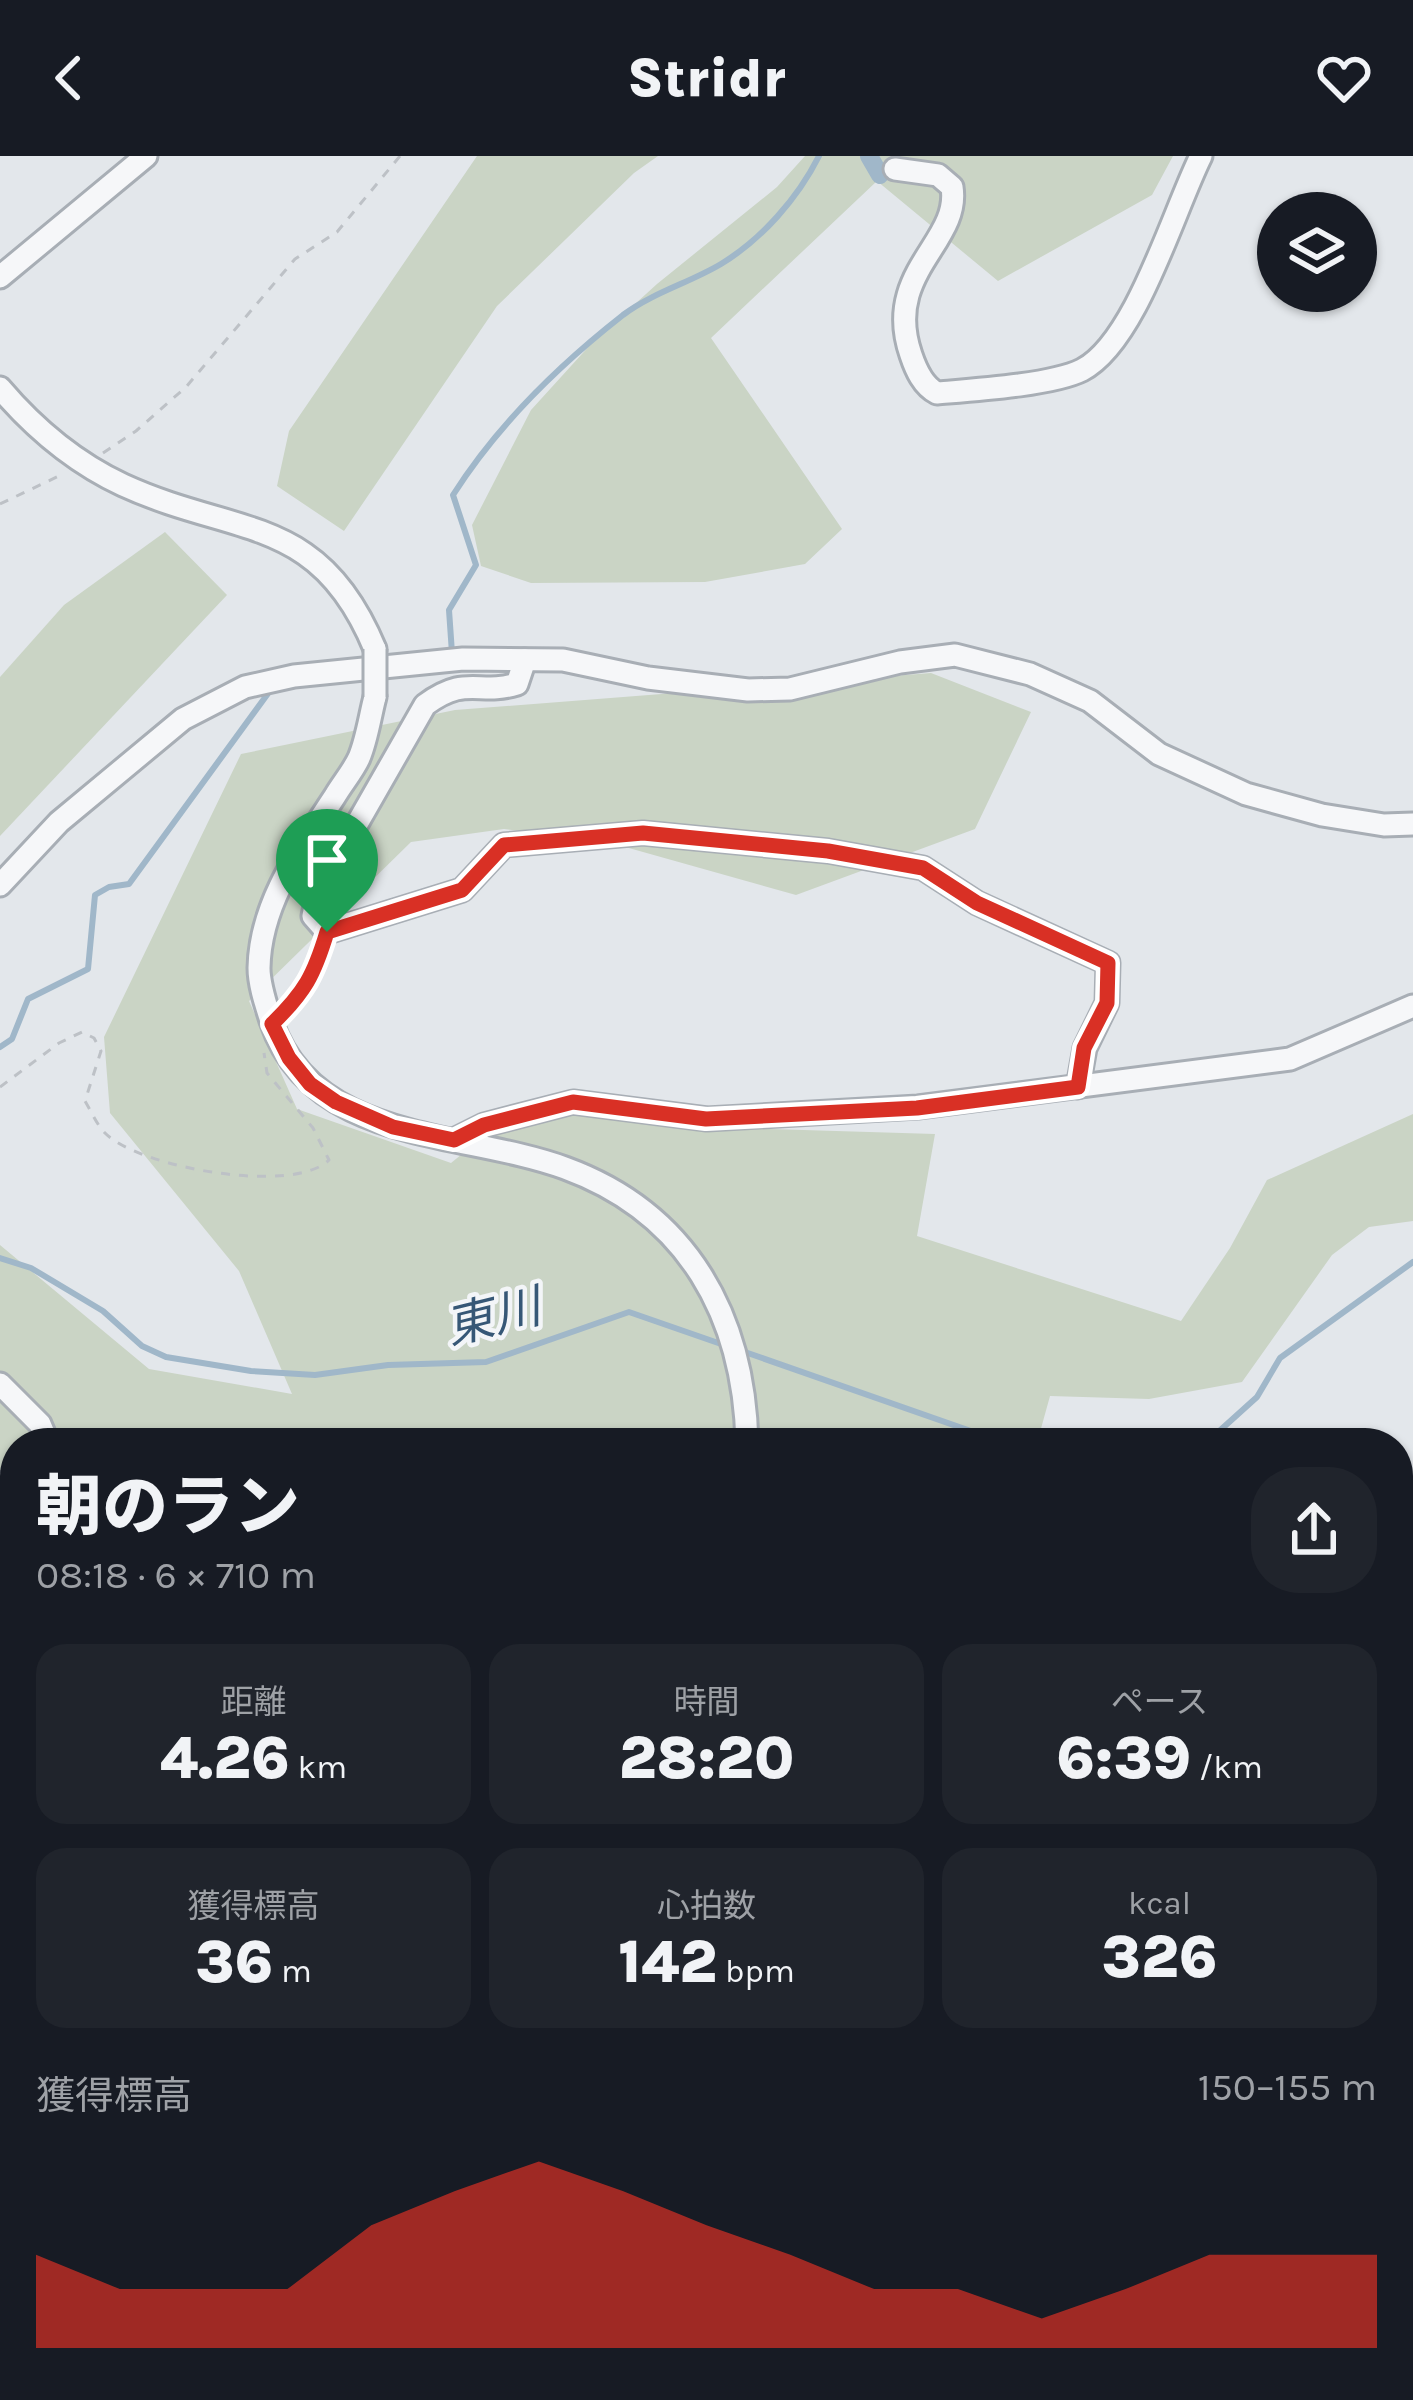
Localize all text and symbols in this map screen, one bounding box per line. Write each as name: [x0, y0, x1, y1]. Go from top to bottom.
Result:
icon: back: [36, 45, 102, 111]
icon: heart: [1311, 45, 1377, 111]
text: Stridr: [627, 46, 786, 110]
map controls: [1257, 192, 1377, 312]
button: layers: [1257, 192, 1377, 312]
pin: [276, 809, 378, 932]
icon: arrive: [294, 827, 360, 893]
water label: 東川: [440, 1277, 551, 1356]
button: share: [1251, 1467, 1377, 1593]
text: 朝のラン: [36, 1468, 300, 1546]
text: 08:18 · 6 × 710 m: [36, 1552, 316, 1598]
text: 距離: [221, 1683, 287, 1721]
text: 時間: [674, 1683, 740, 1721]
text: ペース: [1111, 1683, 1208, 1721]
text: 4.26: [160, 1723, 290, 1793]
text: 28:20: [619, 1723, 794, 1793]
text: 6:39: [1056, 1723, 1191, 1793]
text: km: [290, 1748, 347, 1786]
text: /km: [1191, 1748, 1263, 1786]
text: kcal: [1128, 1884, 1191, 1922]
text: 獲得標高: [188, 1887, 320, 1925]
text: 心拍数: [657, 1887, 756, 1925]
text: 326: [1102, 1922, 1217, 1992]
text: 36: [195, 1927, 273, 1997]
text: 142: [618, 1927, 717, 1997]
text: m: [273, 1952, 312, 1990]
text: bpm: [717, 1952, 795, 1990]
text: 150–155 m: [1198, 2064, 1377, 2110]
text: 獲得標高: [36, 2073, 192, 2119]

